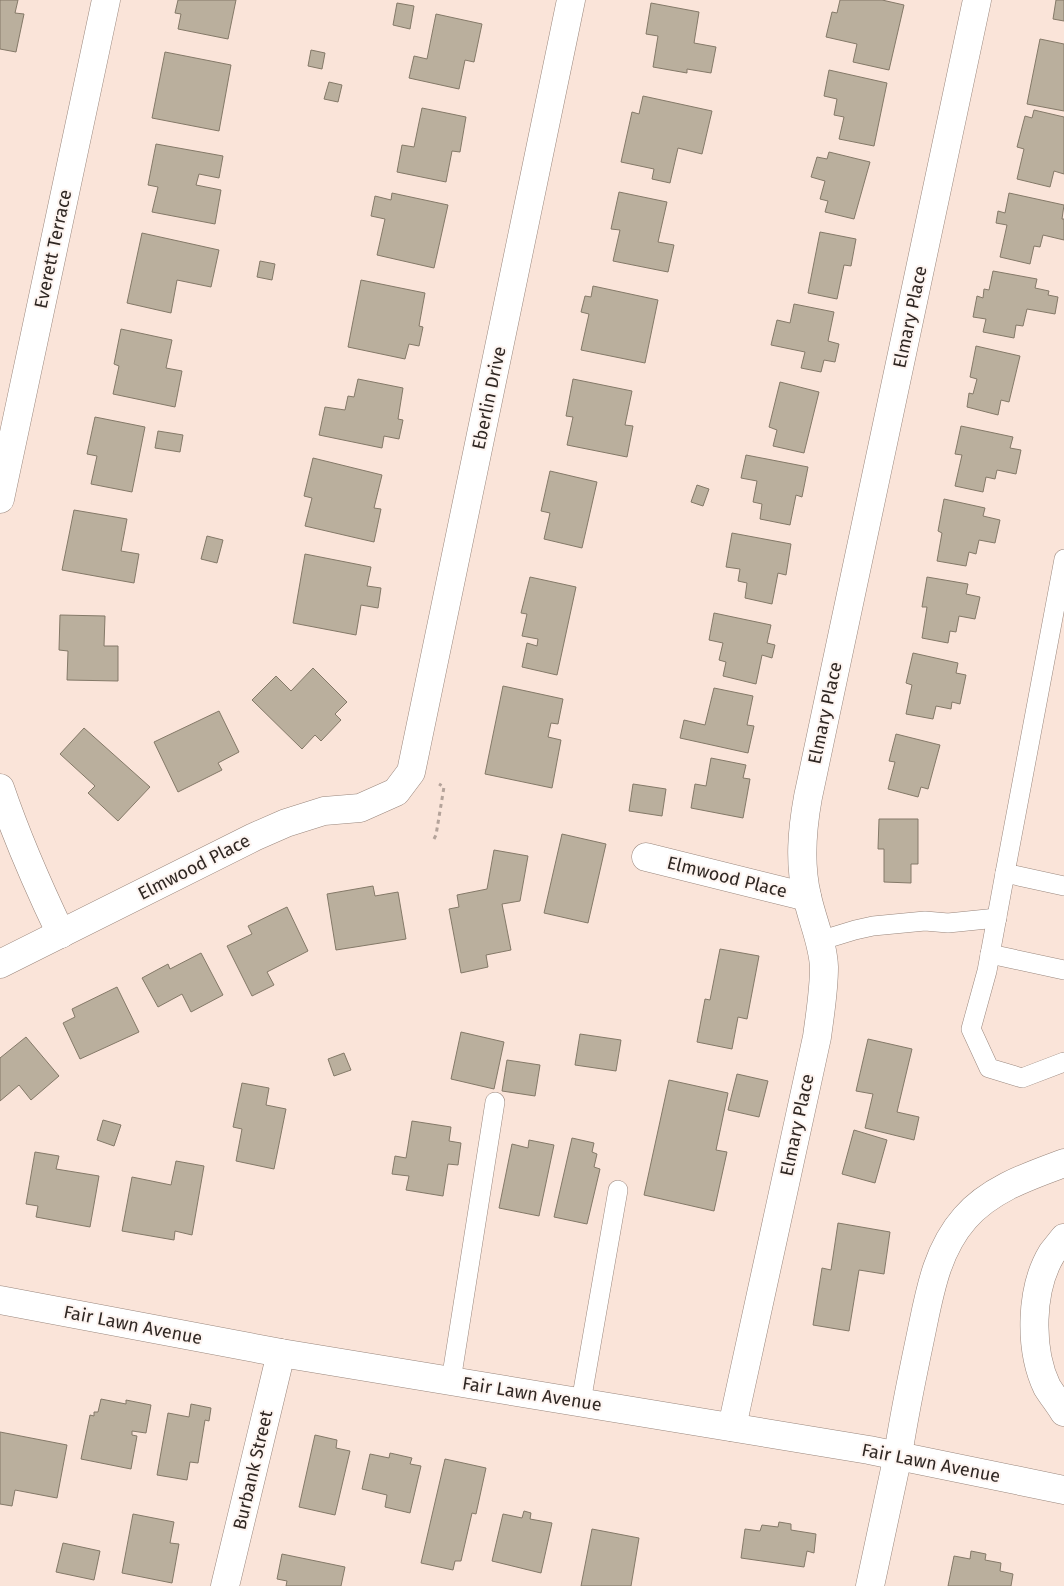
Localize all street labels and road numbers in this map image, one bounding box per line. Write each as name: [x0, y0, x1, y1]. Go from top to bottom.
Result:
street label: Everett Terrace: [30, 187, 76, 311]
street label: Elmary Place: [888, 264, 932, 370]
street label: Eberlin Drive: [467, 344, 511, 452]
street label: Elmary Place: [803, 660, 847, 766]
street label: Elmwood Place: [134, 829, 254, 905]
street label: Elmwood Place: [665, 851, 789, 903]
street label: Elmary Place: [775, 1072, 819, 1178]
street label: Fair Lawn Avenue: [62, 1301, 204, 1349]
street label: Fair Lawn Avenue: [461, 1372, 603, 1416]
street label: Burbank Street: [229, 1408, 278, 1532]
street label: Fair Lawn Avenue: [860, 1439, 1002, 1487]

